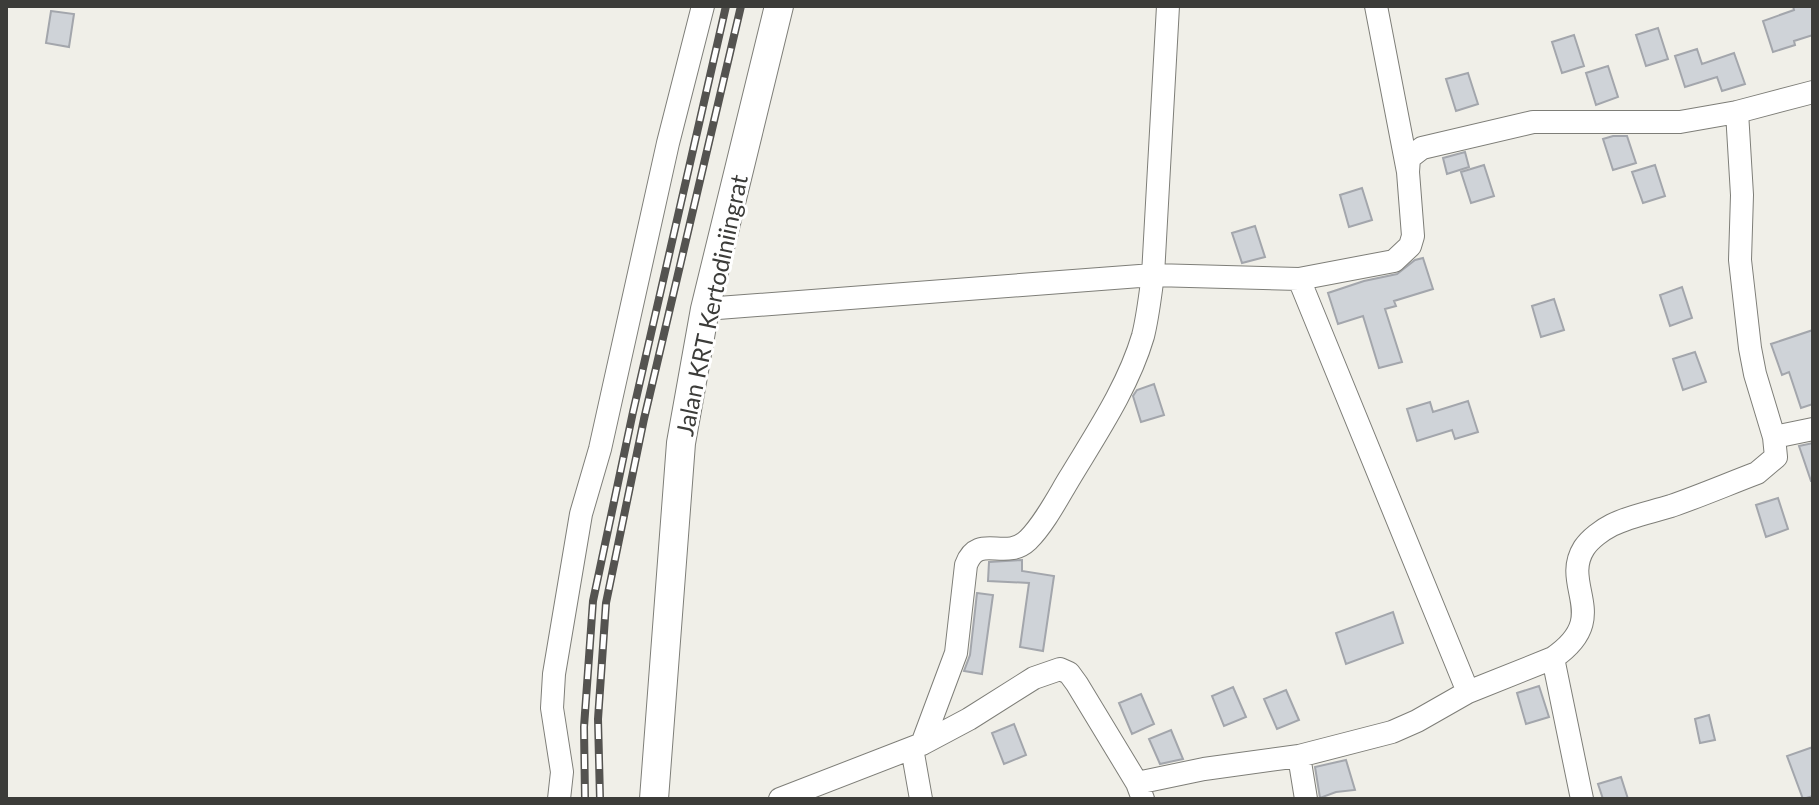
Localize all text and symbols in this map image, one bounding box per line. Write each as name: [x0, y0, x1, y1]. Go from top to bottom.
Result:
street label: Jalan KRT Kertodiniingrat: [669, 171, 753, 438]

